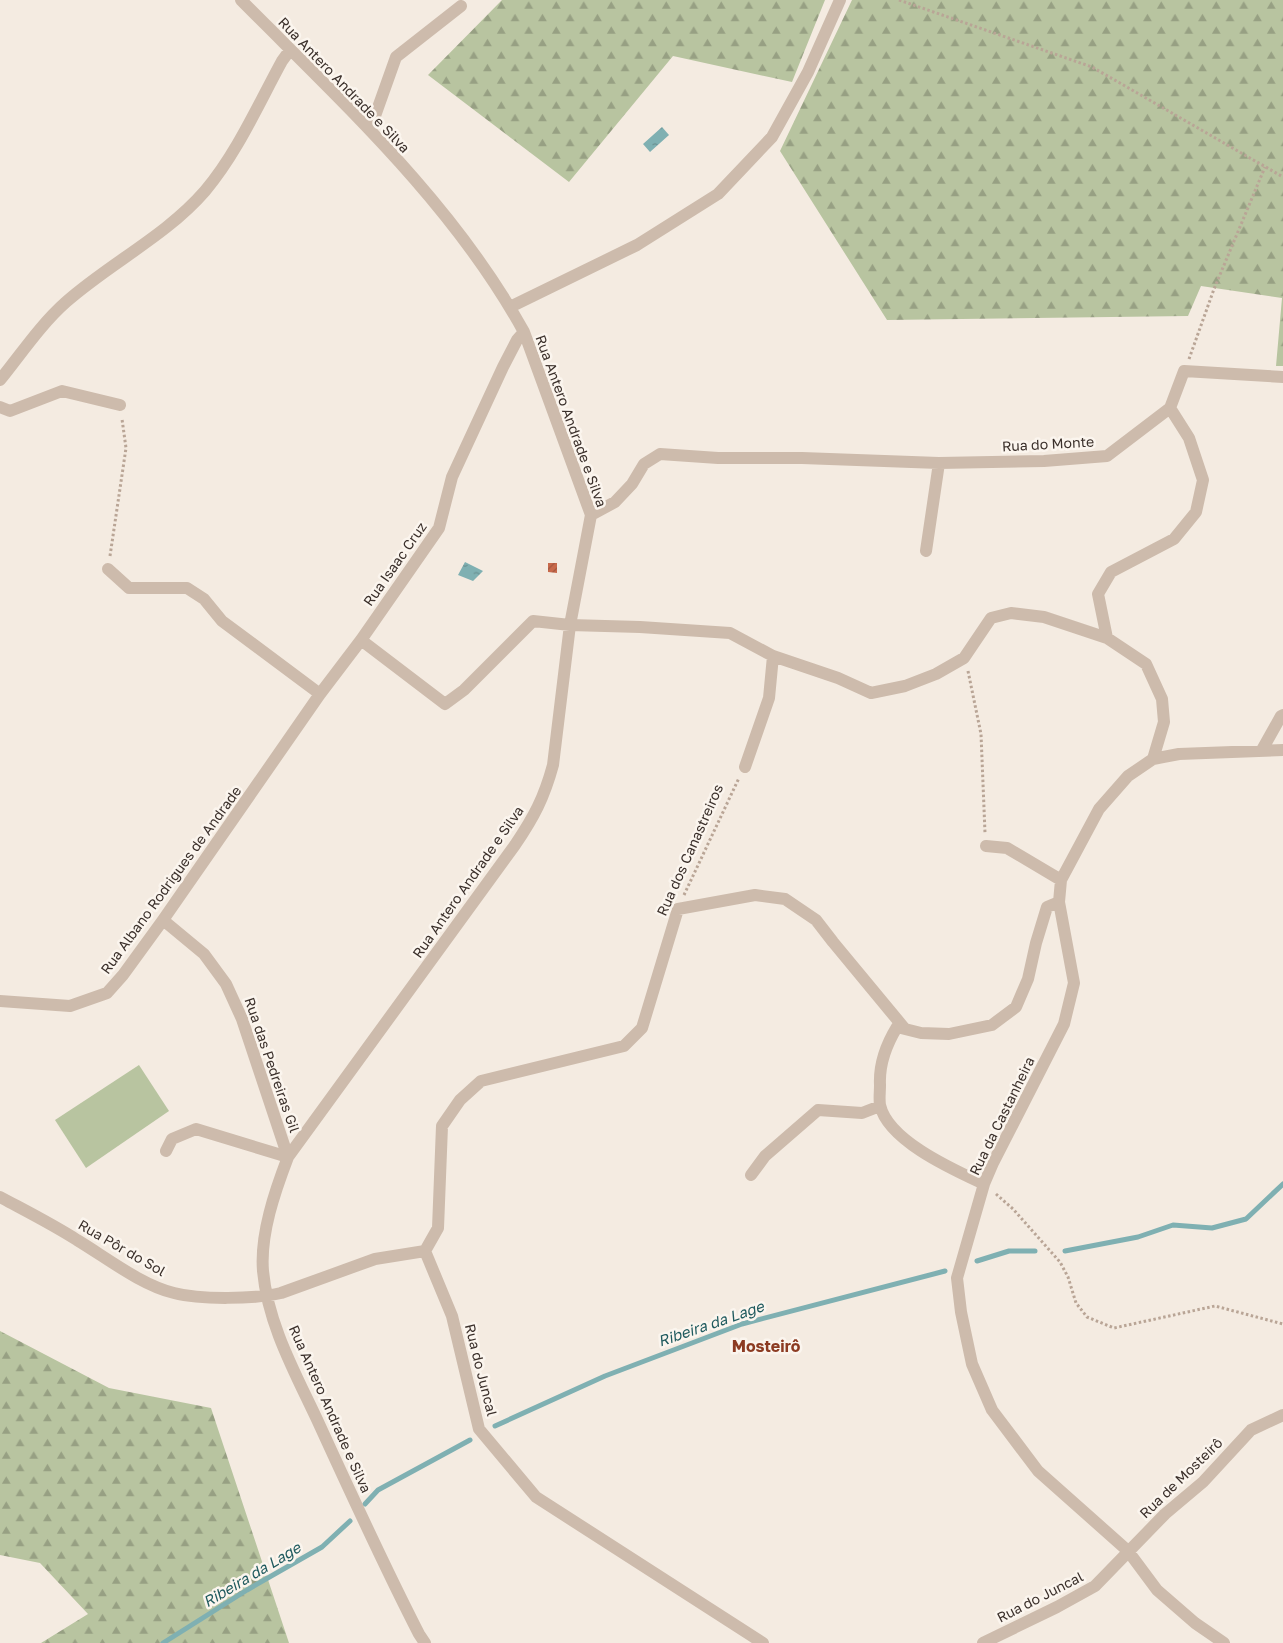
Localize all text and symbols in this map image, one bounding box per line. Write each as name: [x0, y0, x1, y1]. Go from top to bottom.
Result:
street label: Rua Antero Andrade e Silva: [275, 13, 414, 156]
street label: Rua Antero Andrade e Silva: [532, 332, 611, 509]
street label: Rua do Monte: [1001, 433, 1094, 454]
street label: Rua Isaac Cruz: [359, 519, 430, 609]
street label: Rua dos Canastreiros: [653, 781, 726, 918]
street label: Rua Albano Rodrigues de Andrade: [97, 782, 245, 977]
street label: Rua Antero Andrade e Silva: [408, 802, 527, 961]
street label: Rua das Pedreiras Gil: [241, 995, 304, 1135]
street label: Rua da Castanheira: [965, 1054, 1038, 1178]
street label: Rua Pôr do Sol: [76, 1216, 169, 1279]
water label: Ribeira da Lage: [655, 1296, 767, 1351]
street label: Rua Antero Andrade e Silva: [286, 1322, 375, 1495]
street label: Rua do Juncal: [462, 1322, 501, 1418]
district label: Mosteirô: [732, 1336, 801, 1356]
street label: Rua de Mosteirô: [1136, 1434, 1226, 1521]
water label: Ribeira da Lage: [199, 1537, 305, 1611]
street label: Rua do Juncal: [994, 1568, 1086, 1626]

